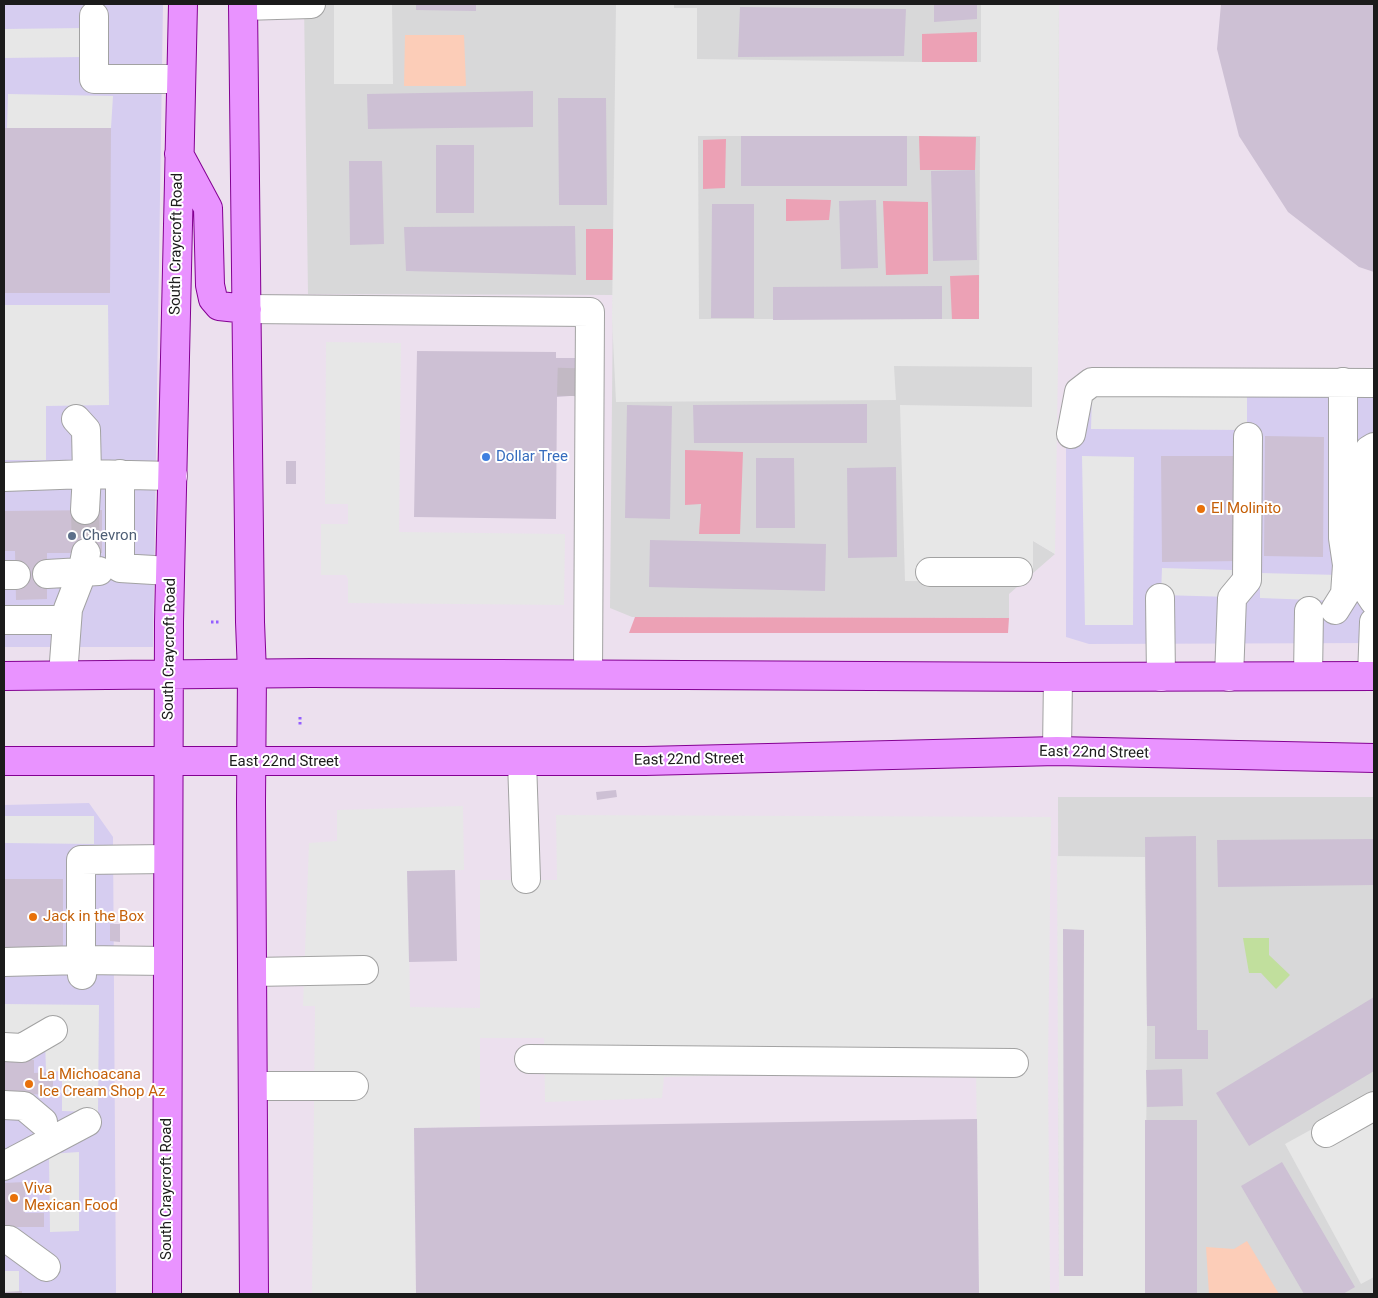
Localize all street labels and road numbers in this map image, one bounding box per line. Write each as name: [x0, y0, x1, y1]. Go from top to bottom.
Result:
street label: South Craycroft Road: [167, 173, 187, 315]
street label: South Craycroft Road: [160, 578, 180, 720]
street label: East 22nd Street: [1039, 743, 1149, 763]
street label: East 22nd Street: [634, 750, 744, 770]
street label: East 22nd Street: [229, 753, 339, 771]
street label: South Craycroft Road: [158, 1118, 176, 1260]

